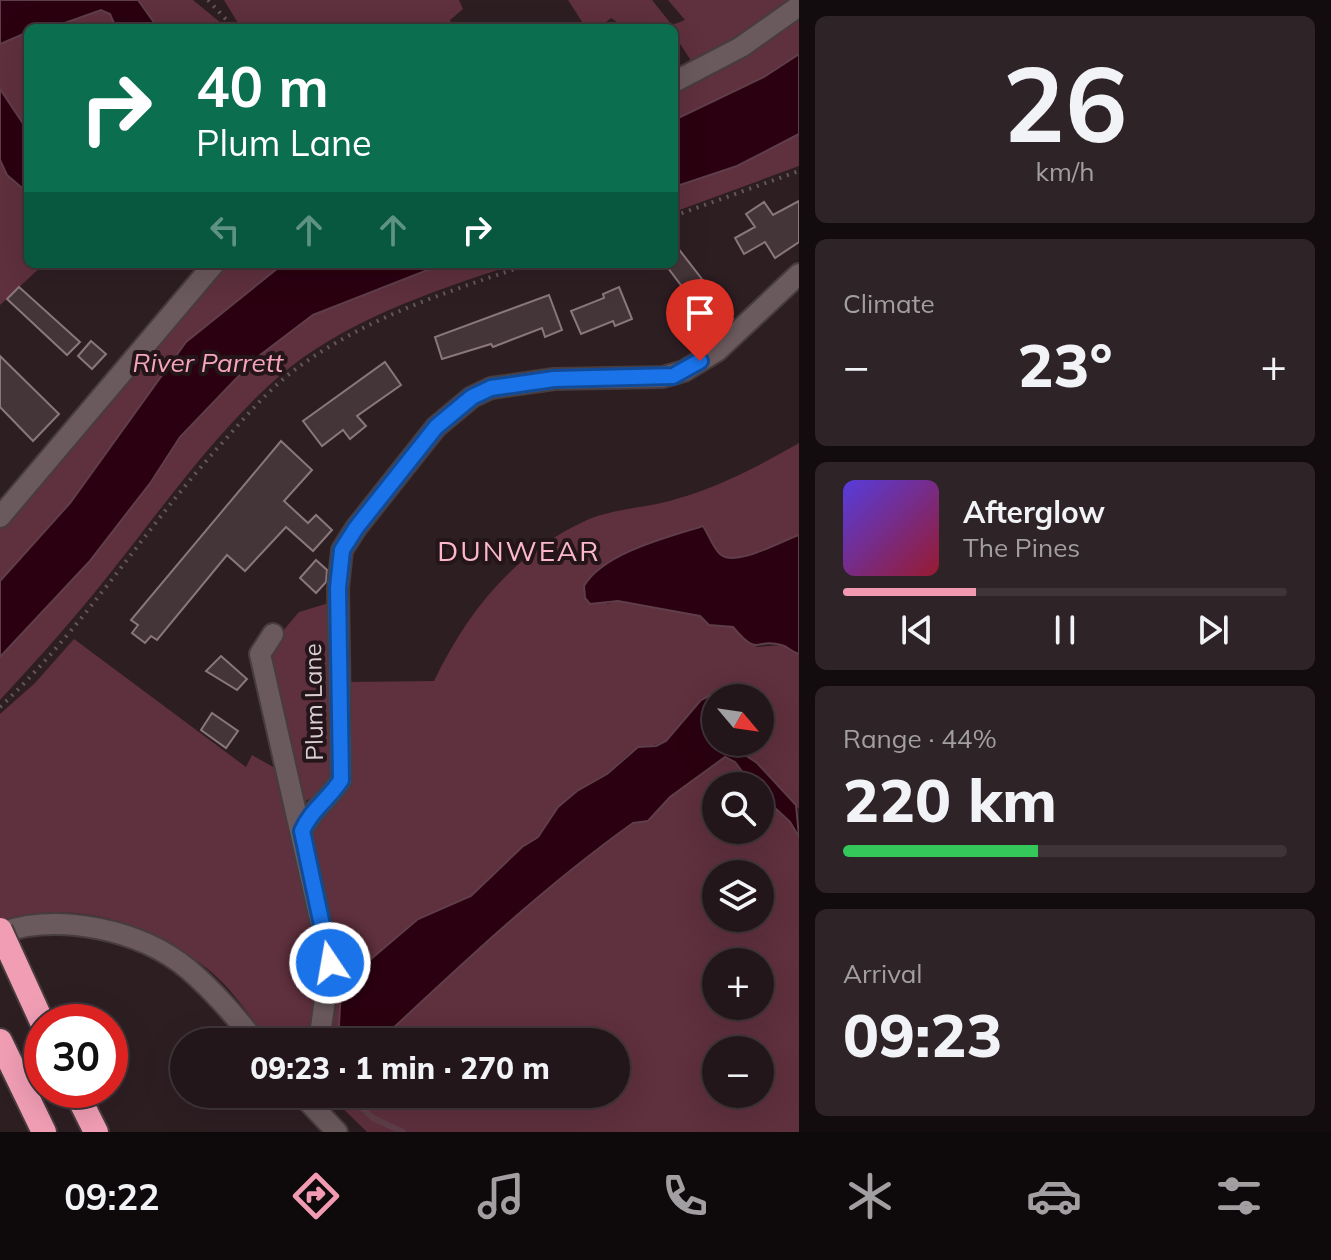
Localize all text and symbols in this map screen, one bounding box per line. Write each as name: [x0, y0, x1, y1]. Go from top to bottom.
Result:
text: 26: [1003, 37, 1127, 168]
text: 40 m: [196, 51, 329, 121]
icon: right: [64, 56, 168, 160]
text: Plum Lane: [196, 120, 372, 165]
text: km/h: [1036, 155, 1094, 188]
icon: left: [203, 208, 247, 252]
icon: ahead: [287, 208, 331, 252]
icon: ahead: [371, 208, 415, 252]
icon: right: [455, 208, 499, 252]
pin: [666, 279, 734, 361]
text: Climate: [843, 287, 935, 320]
icon: arrive: [678, 291, 722, 335]
text: 23°: [1017, 327, 1113, 402]
text: −: [843, 338, 869, 393]
text: +: [1261, 338, 1287, 393]
water label: River Parrett: [133, 346, 284, 379]
text: Afterglow: [963, 493, 1105, 531]
text: The Pines: [963, 531, 1080, 564]
district label: DUNWEAR: [437, 533, 601, 568]
icon: previous: [895, 608, 939, 652]
icon: pause: [1043, 608, 1087, 652]
icon: next: [1191, 608, 1235, 652]
street label: Plum Lane: [297, 643, 329, 761]
north arrow: [702, 684, 774, 756]
map controls: [702, 684, 774, 1108]
text: Range · 44%: [843, 722, 997, 755]
text: 220 km: [843, 762, 1057, 837]
button: search: [702, 772, 774, 844]
button: layers: [702, 860, 774, 932]
position arrow: [288, 921, 372, 1005]
button: +: [702, 948, 774, 1020]
text: Arrival: [843, 957, 923, 990]
text: 09:23: [843, 997, 1003, 1072]
speed limit sign: 30: [24, 1004, 128, 1108]
button: −: [702, 1036, 774, 1108]
text: 09:23 · 1 min · 270 m: [250, 1049, 550, 1087]
icon: directions: [288, 1168, 344, 1224]
icon: music: [473, 1168, 529, 1224]
icon: phone: [657, 1168, 713, 1224]
icon: climate: [842, 1168, 898, 1224]
icon: car: [1026, 1168, 1082, 1224]
icon: filters: [1211, 1168, 1267, 1224]
text: 09:22: [64, 1174, 160, 1219]

